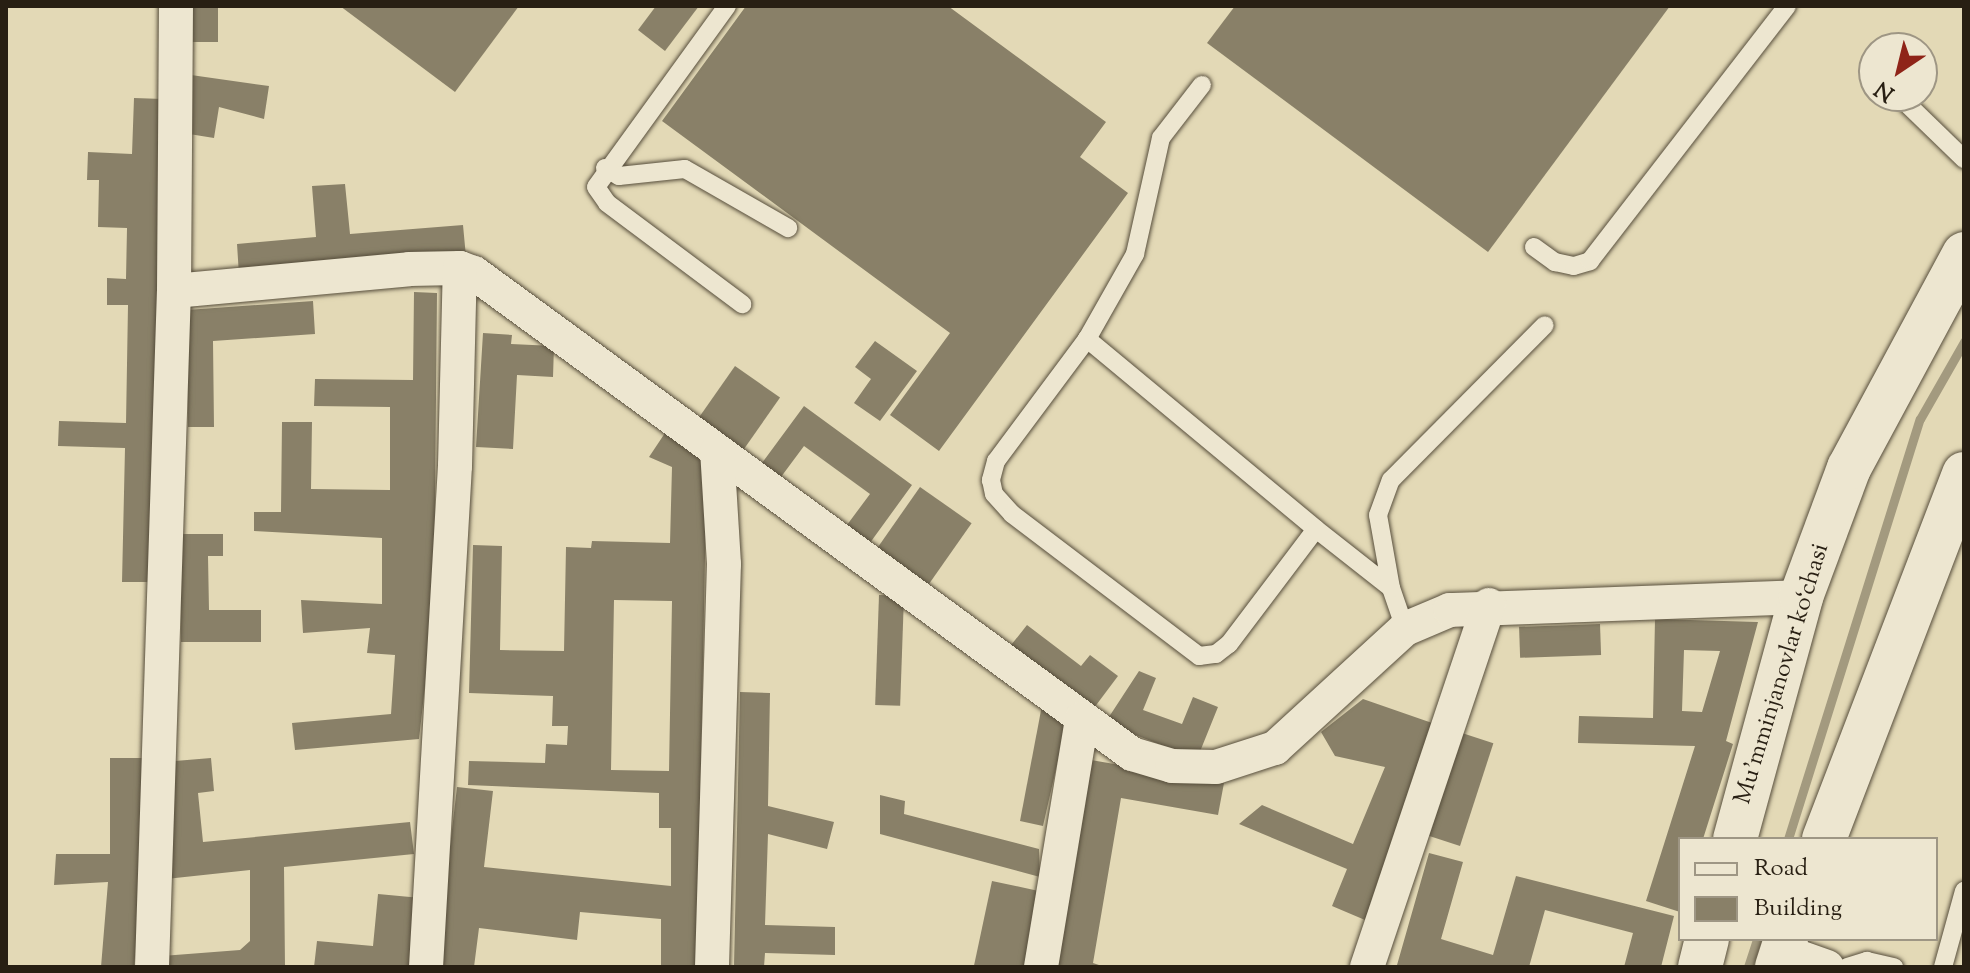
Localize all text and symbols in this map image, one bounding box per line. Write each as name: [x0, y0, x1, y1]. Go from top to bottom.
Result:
north arrow: [1858, 32, 1938, 112]
text: N: [1869, 72, 1902, 108]
street label: Mu’mminjanovlar ko‘chasi: [1730, 540, 1836, 808]
legend: [1678, 837, 1938, 941]
text: Road: [1754, 852, 1808, 886]
text: Building: [1754, 892, 1842, 926]

